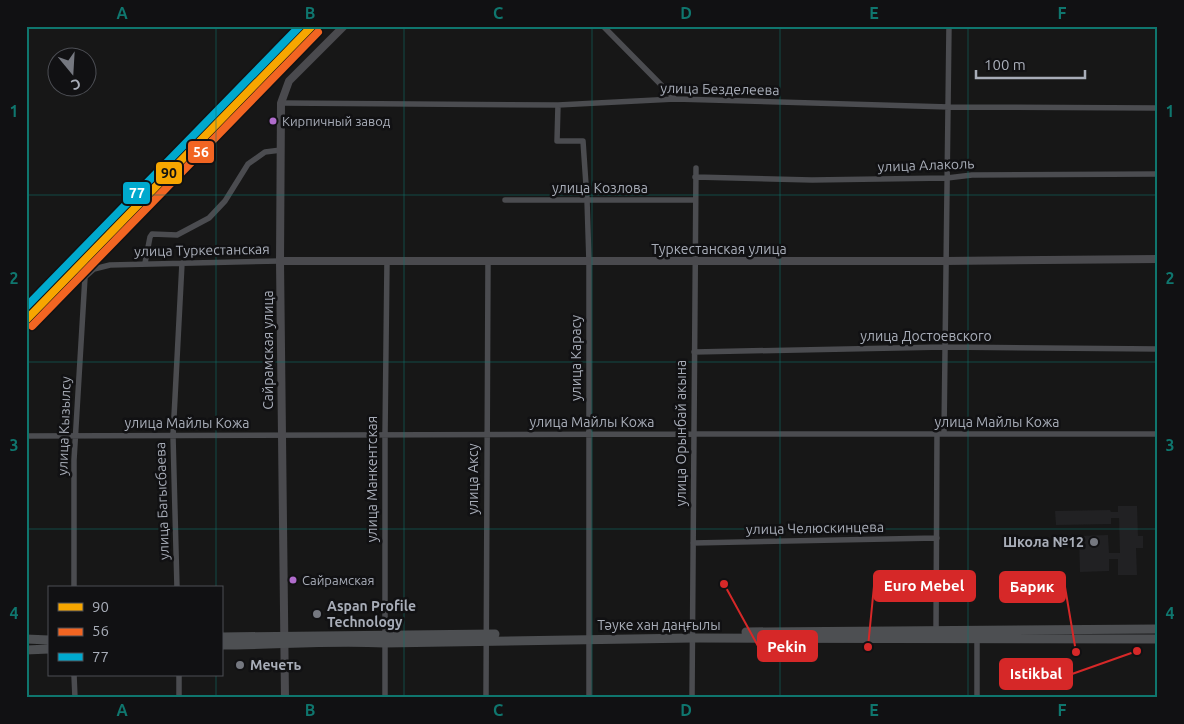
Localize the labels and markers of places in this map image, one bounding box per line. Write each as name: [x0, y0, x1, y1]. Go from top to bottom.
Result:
place label: Кирпичный завод: [282, 114, 391, 128]
marker: Кирпичный завод: [268, 116, 278, 126]
place label: Школа №12: [1003, 534, 1084, 550]
marker: Школа №12: [1088, 536, 1100, 548]
callout: Euro Mebel: [874, 571, 975, 601]
callout: Барик: [1000, 572, 1065, 602]
place label: Сайрамская: [302, 573, 375, 587]
marker: Сайрамская: [288, 575, 298, 585]
place label: Aspan Profile Technology: [327, 598, 416, 630]
marker: Aspan Profile Technology: [311, 608, 323, 620]
callout: Pekin: [758, 631, 817, 661]
place label: Мечеть: [250, 657, 301, 673]
marker: Мечеть: [234, 659, 246, 671]
callout: Istikbal: [1000, 659, 1072, 689]

